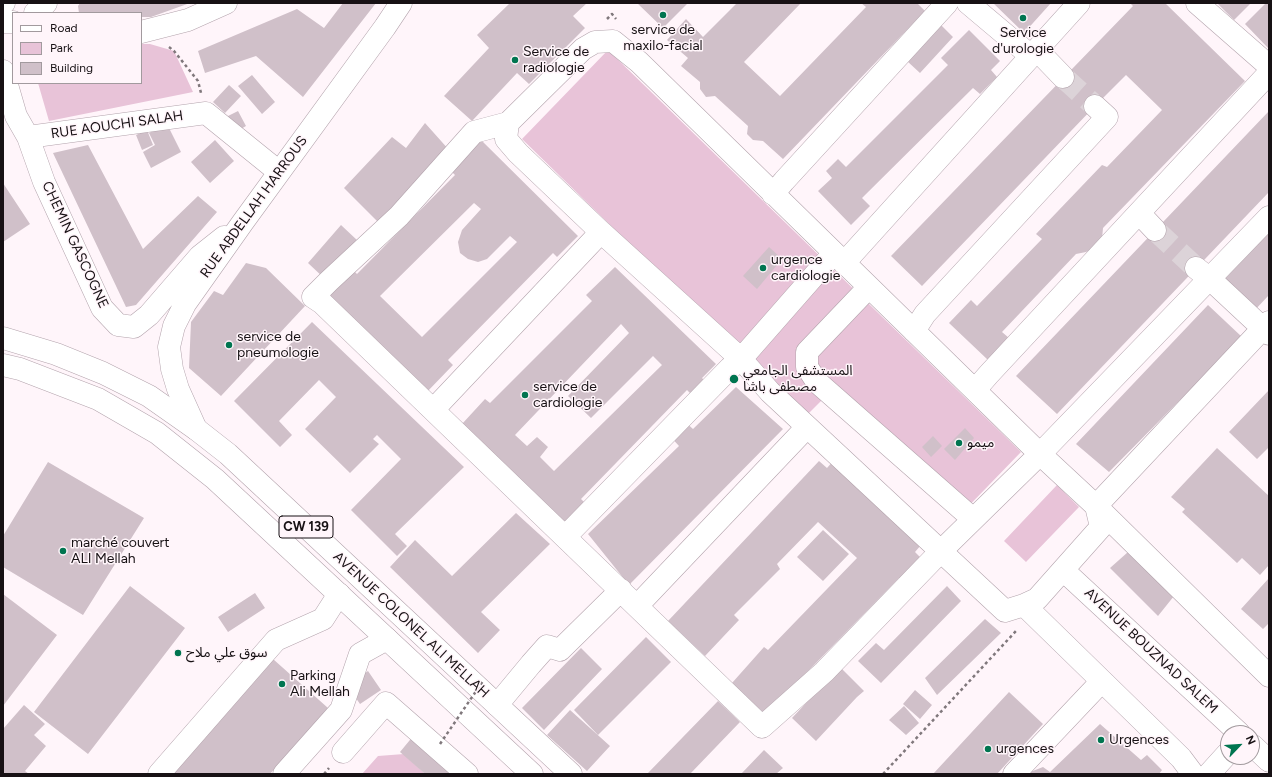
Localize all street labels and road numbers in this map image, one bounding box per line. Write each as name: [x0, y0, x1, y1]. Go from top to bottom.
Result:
street label: RUE AOUCHI SALAH: [50, 107, 184, 143]
street label: RUE ABDELLAH HARROUS: [197, 133, 311, 281]
street label: CHEMIN GASCOGNE: [38, 179, 112, 311]
road number: CW 139: [279, 516, 333, 538]
street label: AVENUE COLONEL ALI MELLAH: [330, 548, 492, 702]
street label: AVENUE BOUZNAD SALEM: [1081, 585, 1221, 717]

